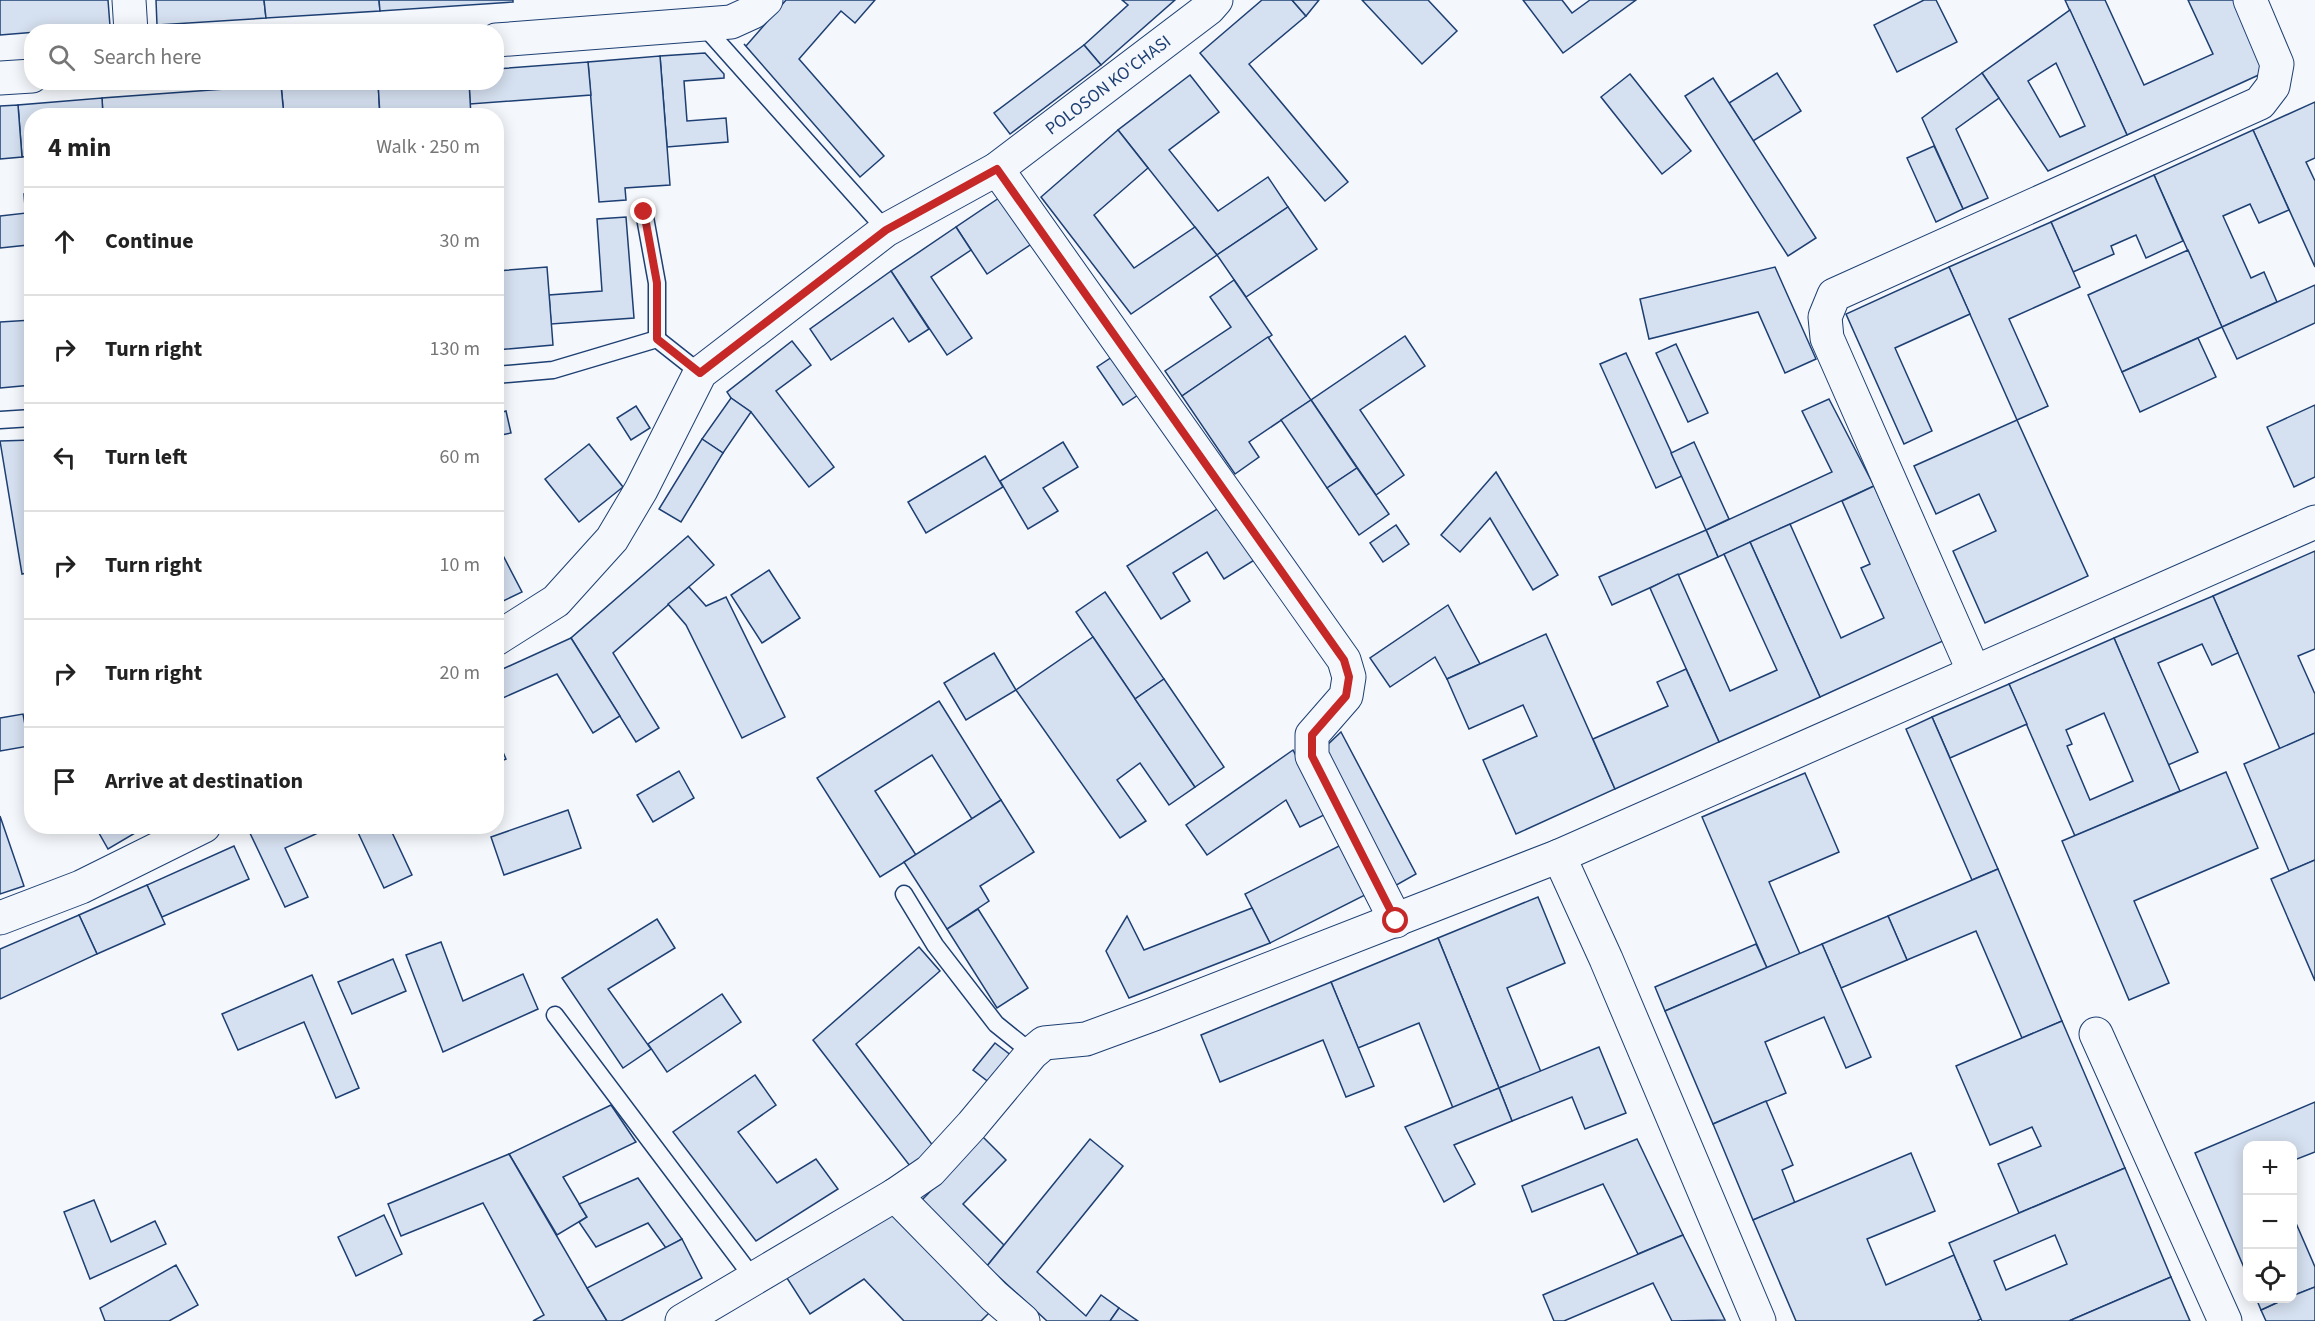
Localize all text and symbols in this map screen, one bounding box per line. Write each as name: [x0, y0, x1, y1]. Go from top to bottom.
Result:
search box: [24, 24, 504, 90]
street label: POLOSON KO'CHASI: [1040, 29, 1176, 141]
icon: search: [45, 41, 78, 74]
text: Search here: [93, 41, 201, 73]
text: 4 min: [48, 129, 111, 166]
text: Walk · 250 m: [376, 133, 480, 161]
route end: [630, 198, 656, 224]
icon: ahead: [48, 225, 81, 258]
text: Continue: [105, 225, 194, 257]
text: 30 m: [440, 227, 480, 255]
icon: right: [48, 333, 81, 366]
text: Turn right: [105, 333, 202, 365]
text: 130 m: [430, 335, 480, 363]
icon: left: [48, 441, 81, 474]
text: Turn left: [105, 441, 187, 473]
text: 60 m: [440, 443, 480, 471]
icon: right: [48, 549, 81, 582]
text: Turn right: [105, 549, 202, 581]
text: 10 m: [440, 551, 480, 579]
icon: right: [48, 657, 81, 690]
text: Turn right: [105, 657, 202, 689]
text: 20 m: [440, 659, 480, 687]
icon: arrive: [48, 765, 81, 798]
text: Arrive at destination: [105, 765, 303, 797]
route start: [1382, 907, 1408, 933]
map controls: [2243, 1141, 2297, 1303]
button: +: [2243, 1141, 2297, 1195]
button: −: [2243, 1195, 2297, 1249]
button: locate: [2243, 1249, 2297, 1303]

